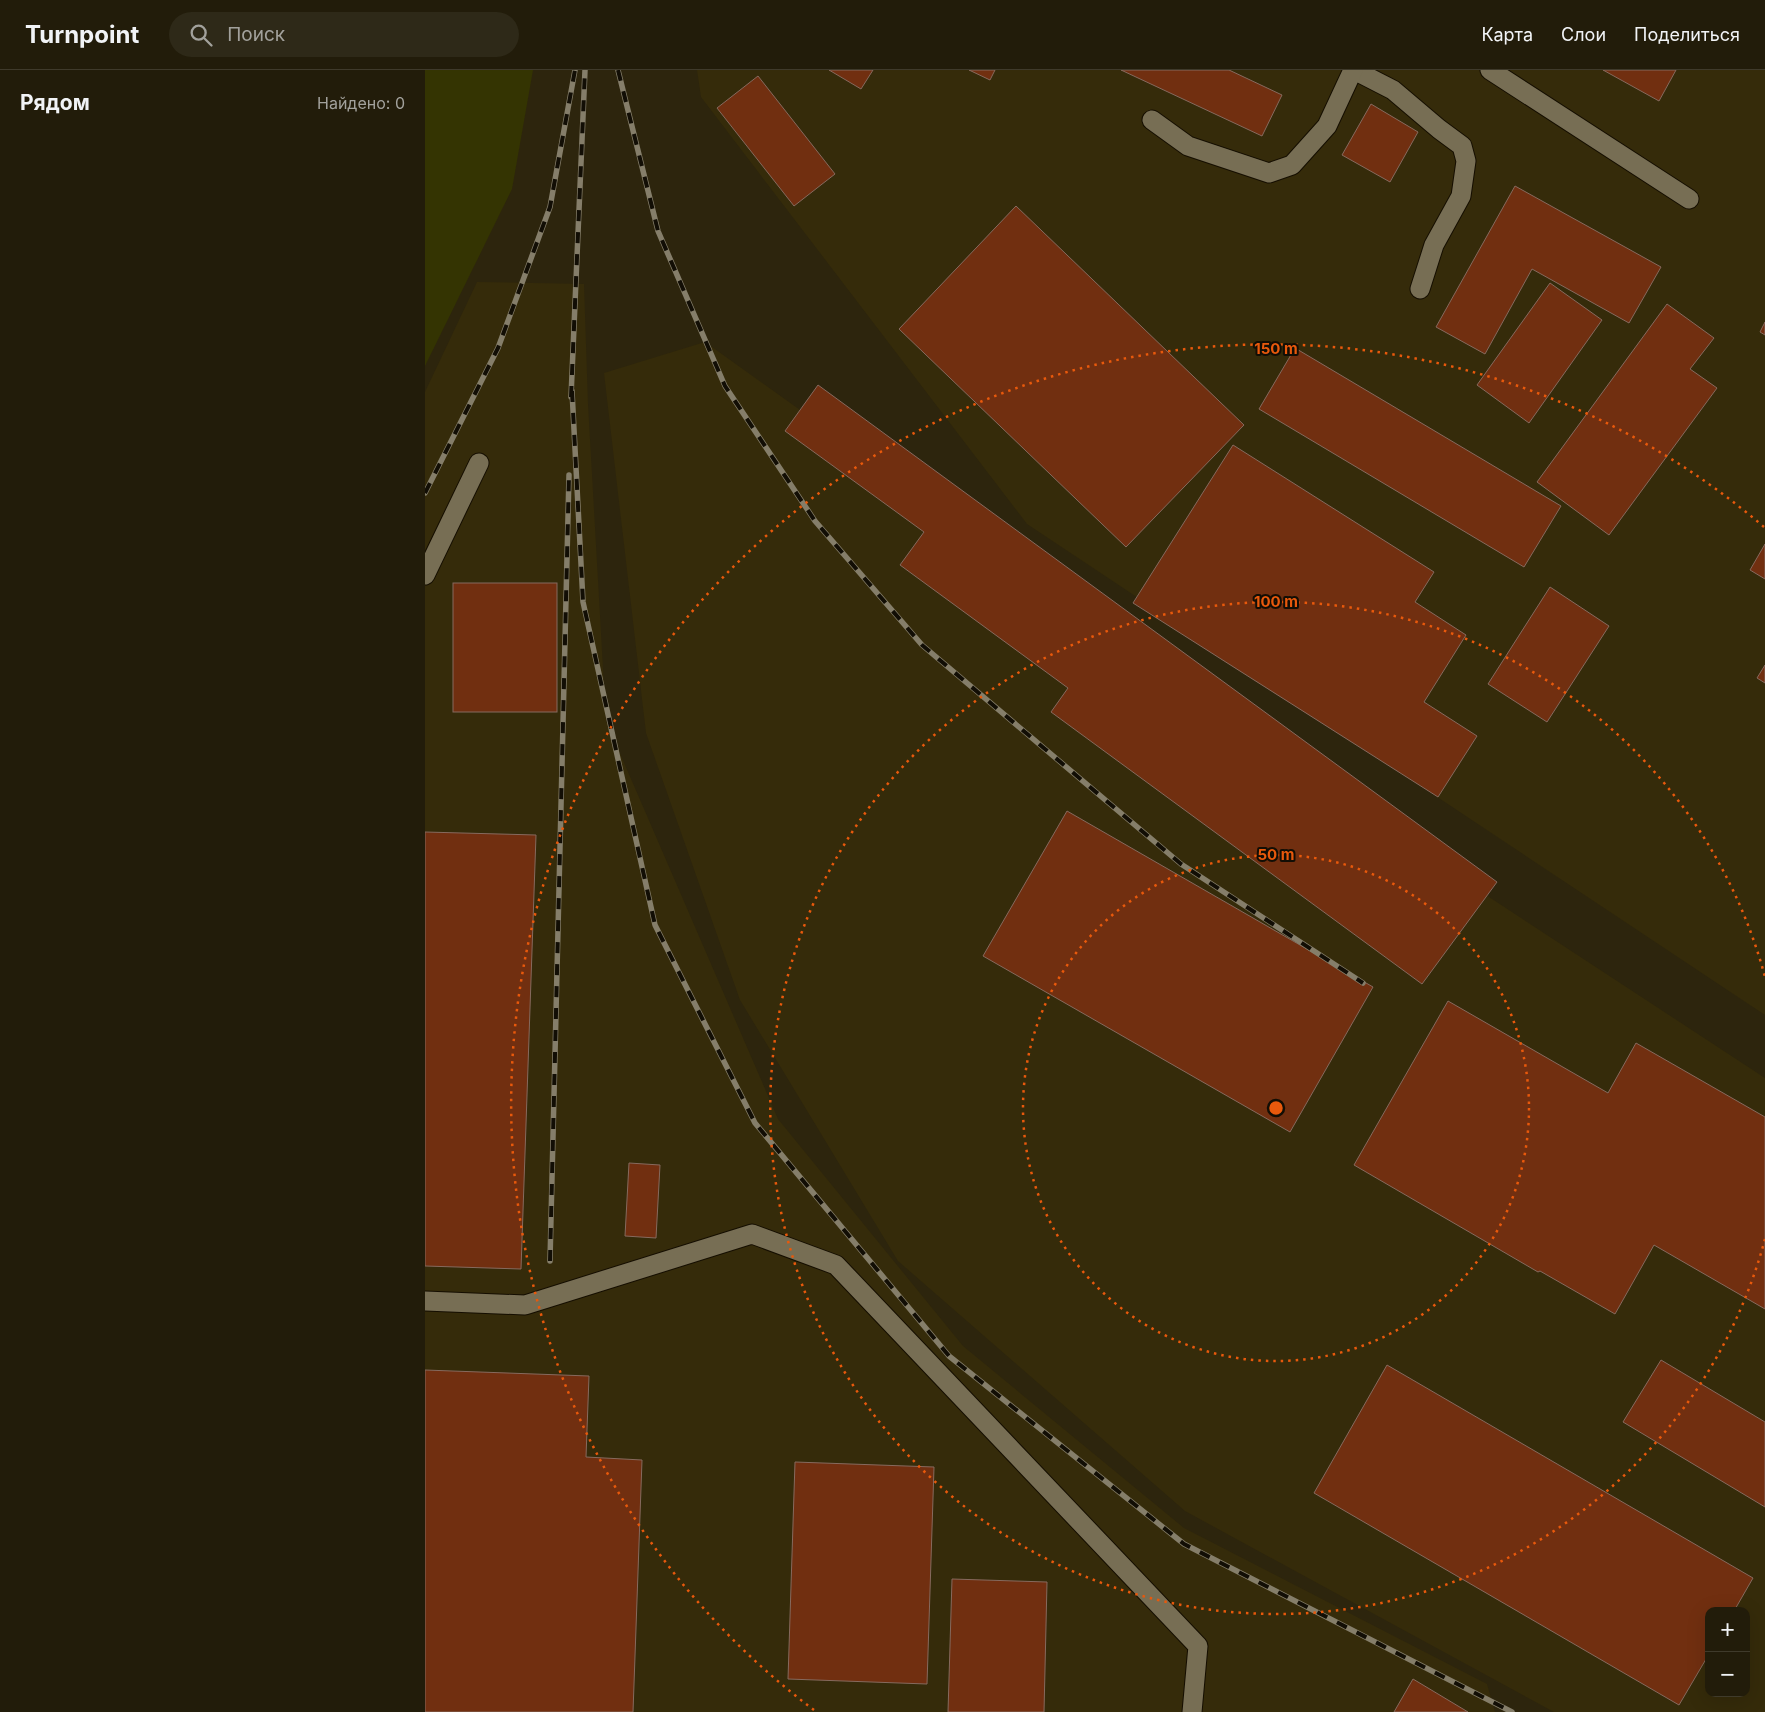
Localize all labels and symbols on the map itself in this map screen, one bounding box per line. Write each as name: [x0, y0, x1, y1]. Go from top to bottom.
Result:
text: 150 m: [1254, 339, 1298, 358]
text: 100 m: [1254, 592, 1298, 611]
text: 50 m: [1258, 845, 1294, 864]
centre of rings: [1267, 1099, 1285, 1117]

